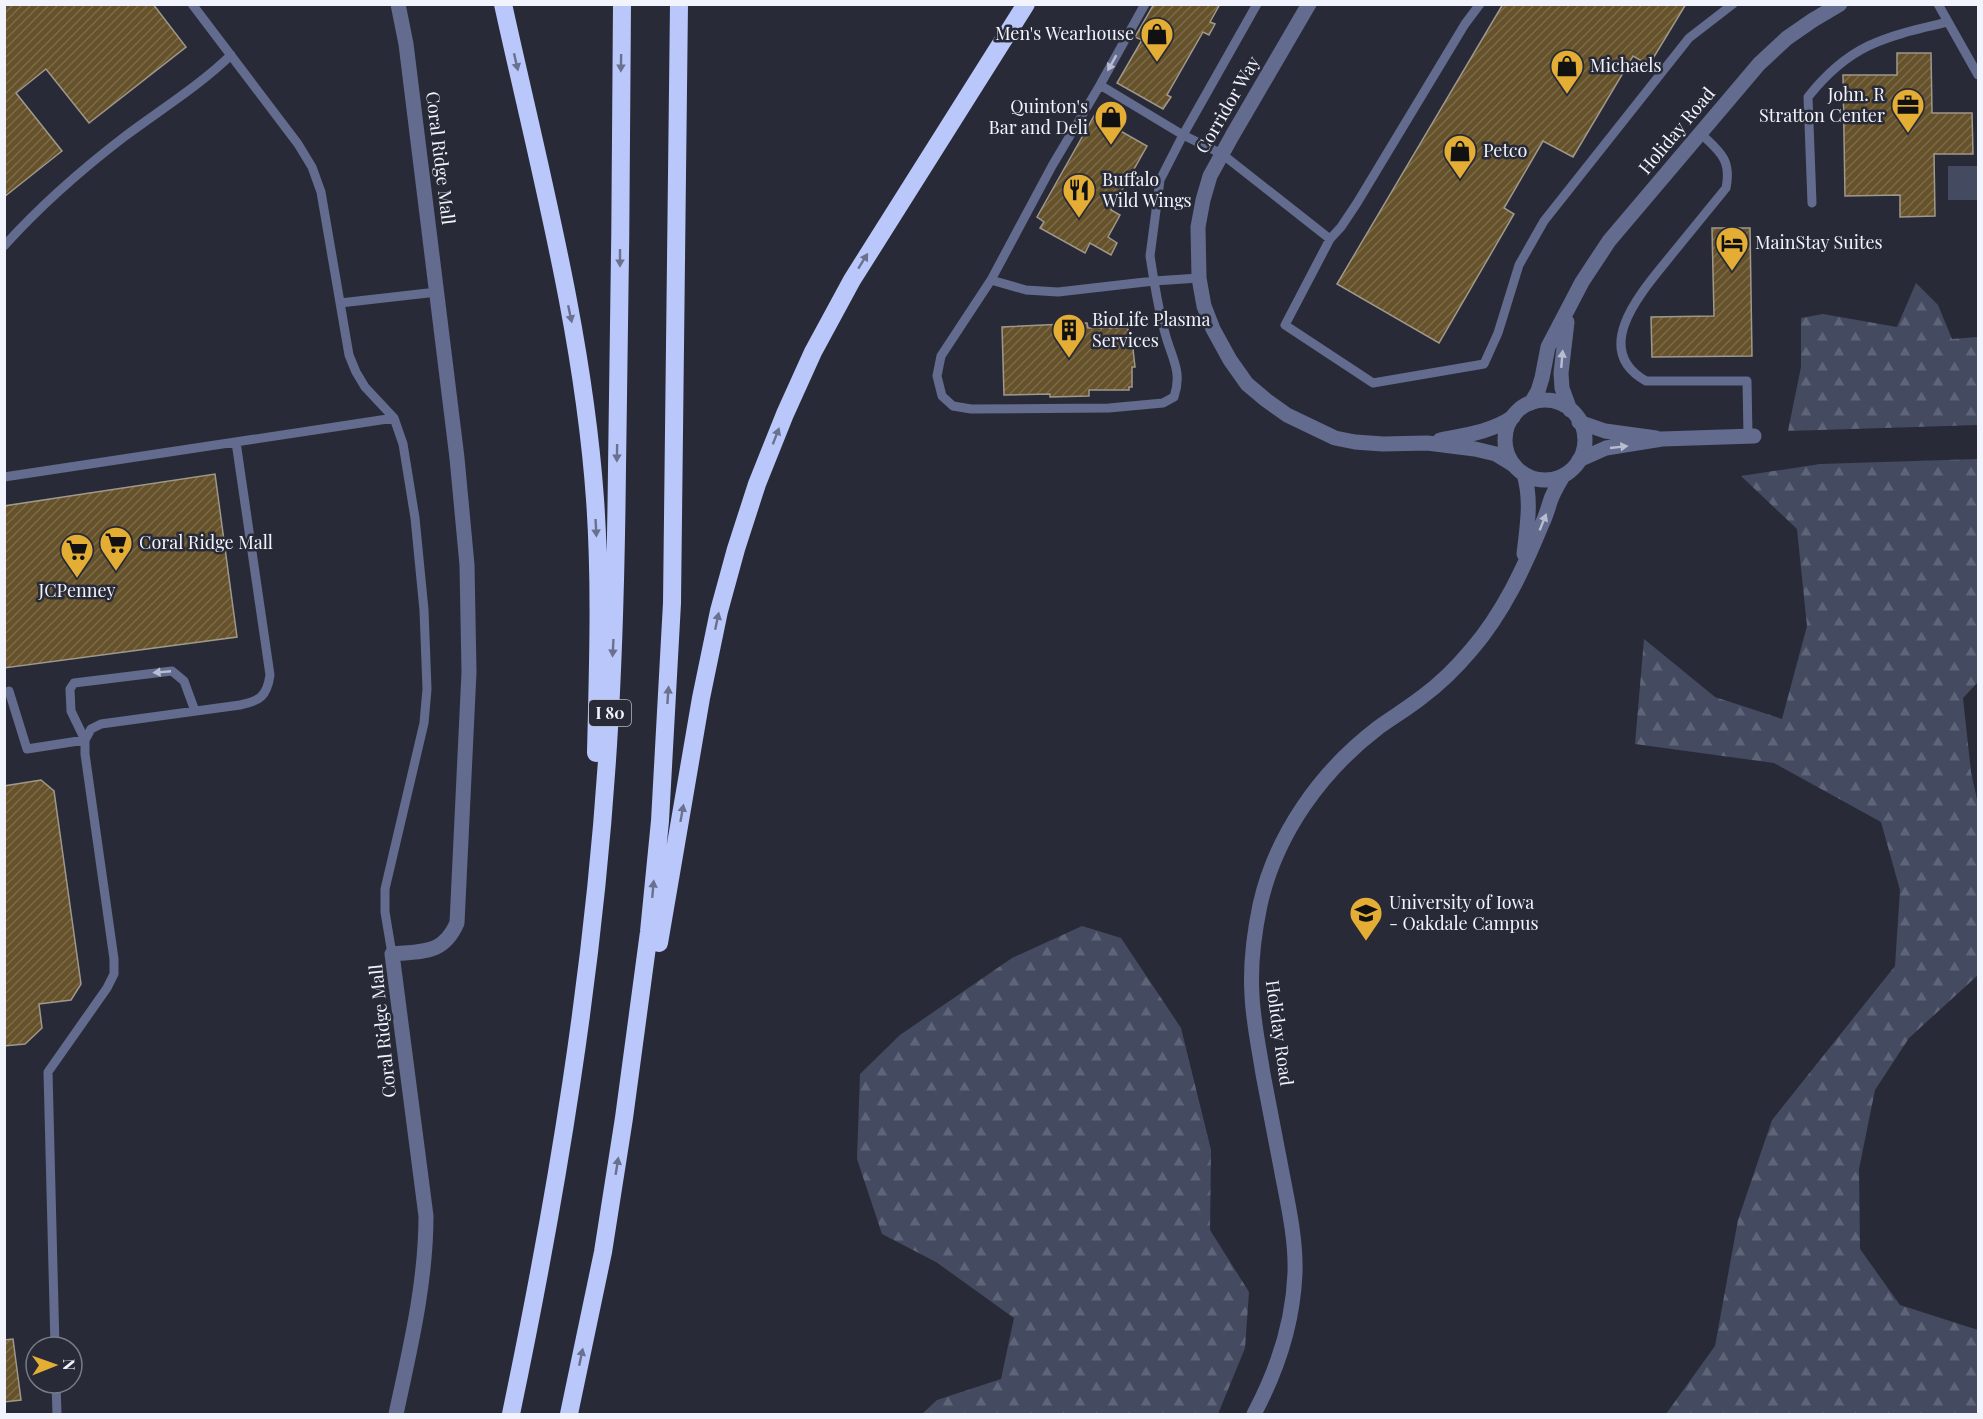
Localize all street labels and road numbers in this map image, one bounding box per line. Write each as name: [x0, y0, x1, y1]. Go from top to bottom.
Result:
street label: Corridor Way: [1190, 51, 1265, 158]
street label: Holiday Road: [1633, 81, 1720, 179]
street label: Coral Ridge Mall: [421, 90, 461, 226]
road number: I 80: [589, 700, 631, 726]
street label: Coral Ridge Mall: [363, 963, 401, 1099]
street label: Holiday Road: [1261, 978, 1299, 1088]

